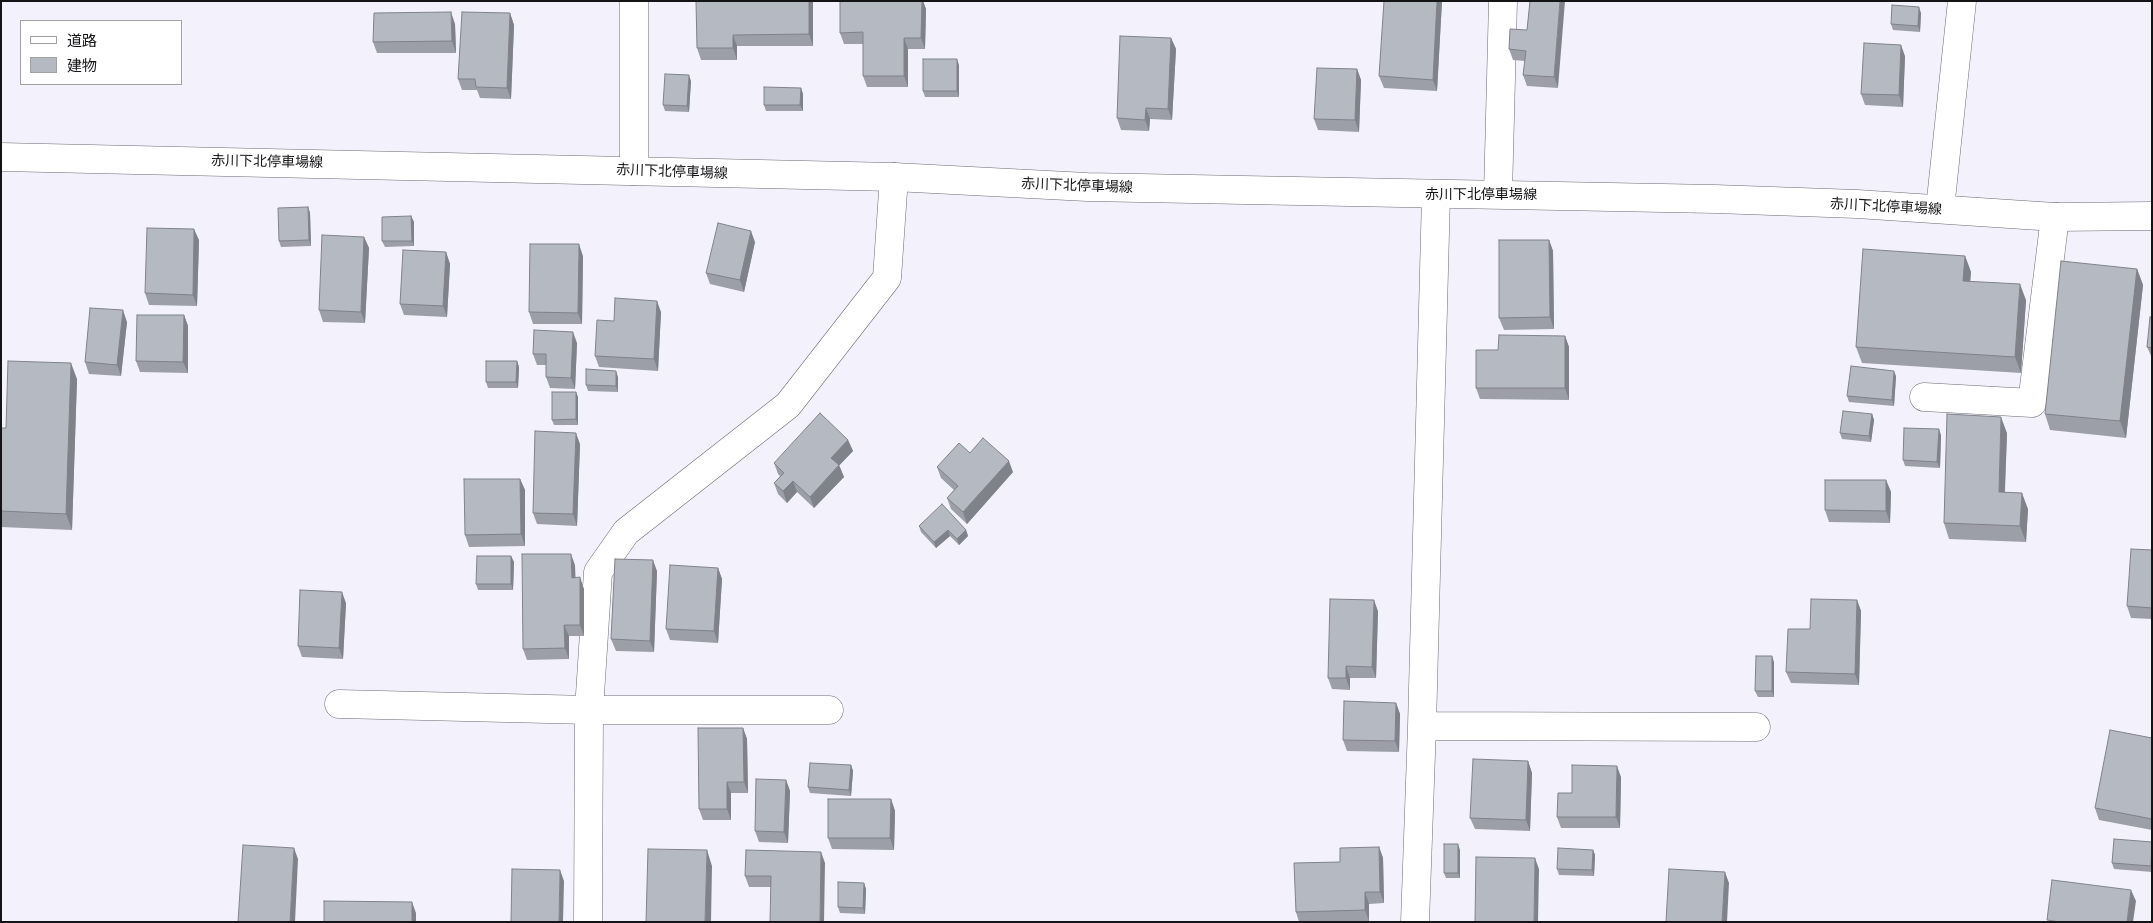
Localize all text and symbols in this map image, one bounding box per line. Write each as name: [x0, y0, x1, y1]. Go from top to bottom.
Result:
legend: [20, 20, 182, 85]
text: 道路: [67, 30, 97, 50]
text: 建物: [67, 55, 97, 75]
street label: 赤川下北停車場線: [211, 153, 323, 171]
street label: 赤川下北停車場線: [616, 162, 728, 182]
street label: 赤川下北停車場線: [1021, 176, 1133, 196]
street label: 赤川下北停車場線: [1425, 187, 1537, 203]
street label: 赤川下北停車場線: [1830, 196, 1942, 218]

